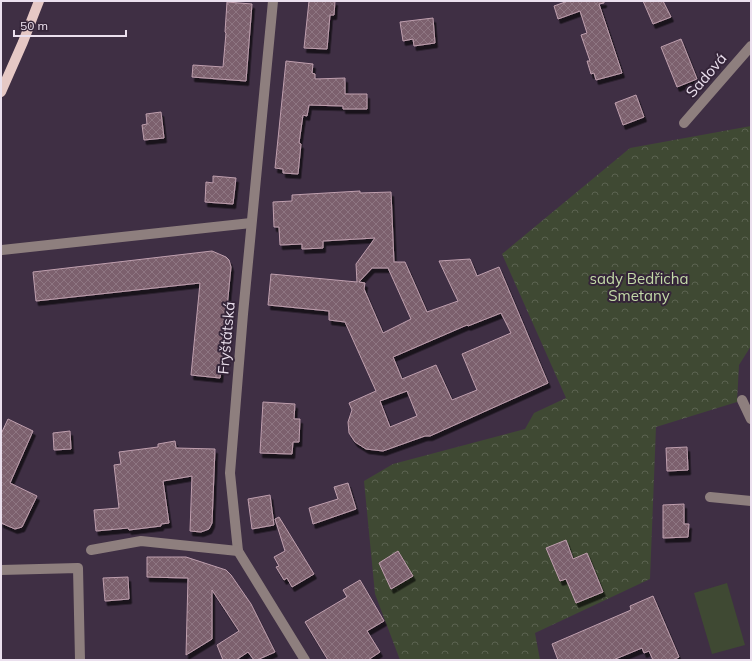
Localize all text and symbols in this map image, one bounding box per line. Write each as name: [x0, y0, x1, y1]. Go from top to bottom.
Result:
scale bar: [14, 12, 126, 38]
text: 50 m: [20, 18, 48, 33]
street label: Sadová: [682, 49, 730, 101]
park label: sady Bedřicha Smetany: [590, 269, 688, 305]
street label: Fryštátská: [213, 301, 239, 375]

